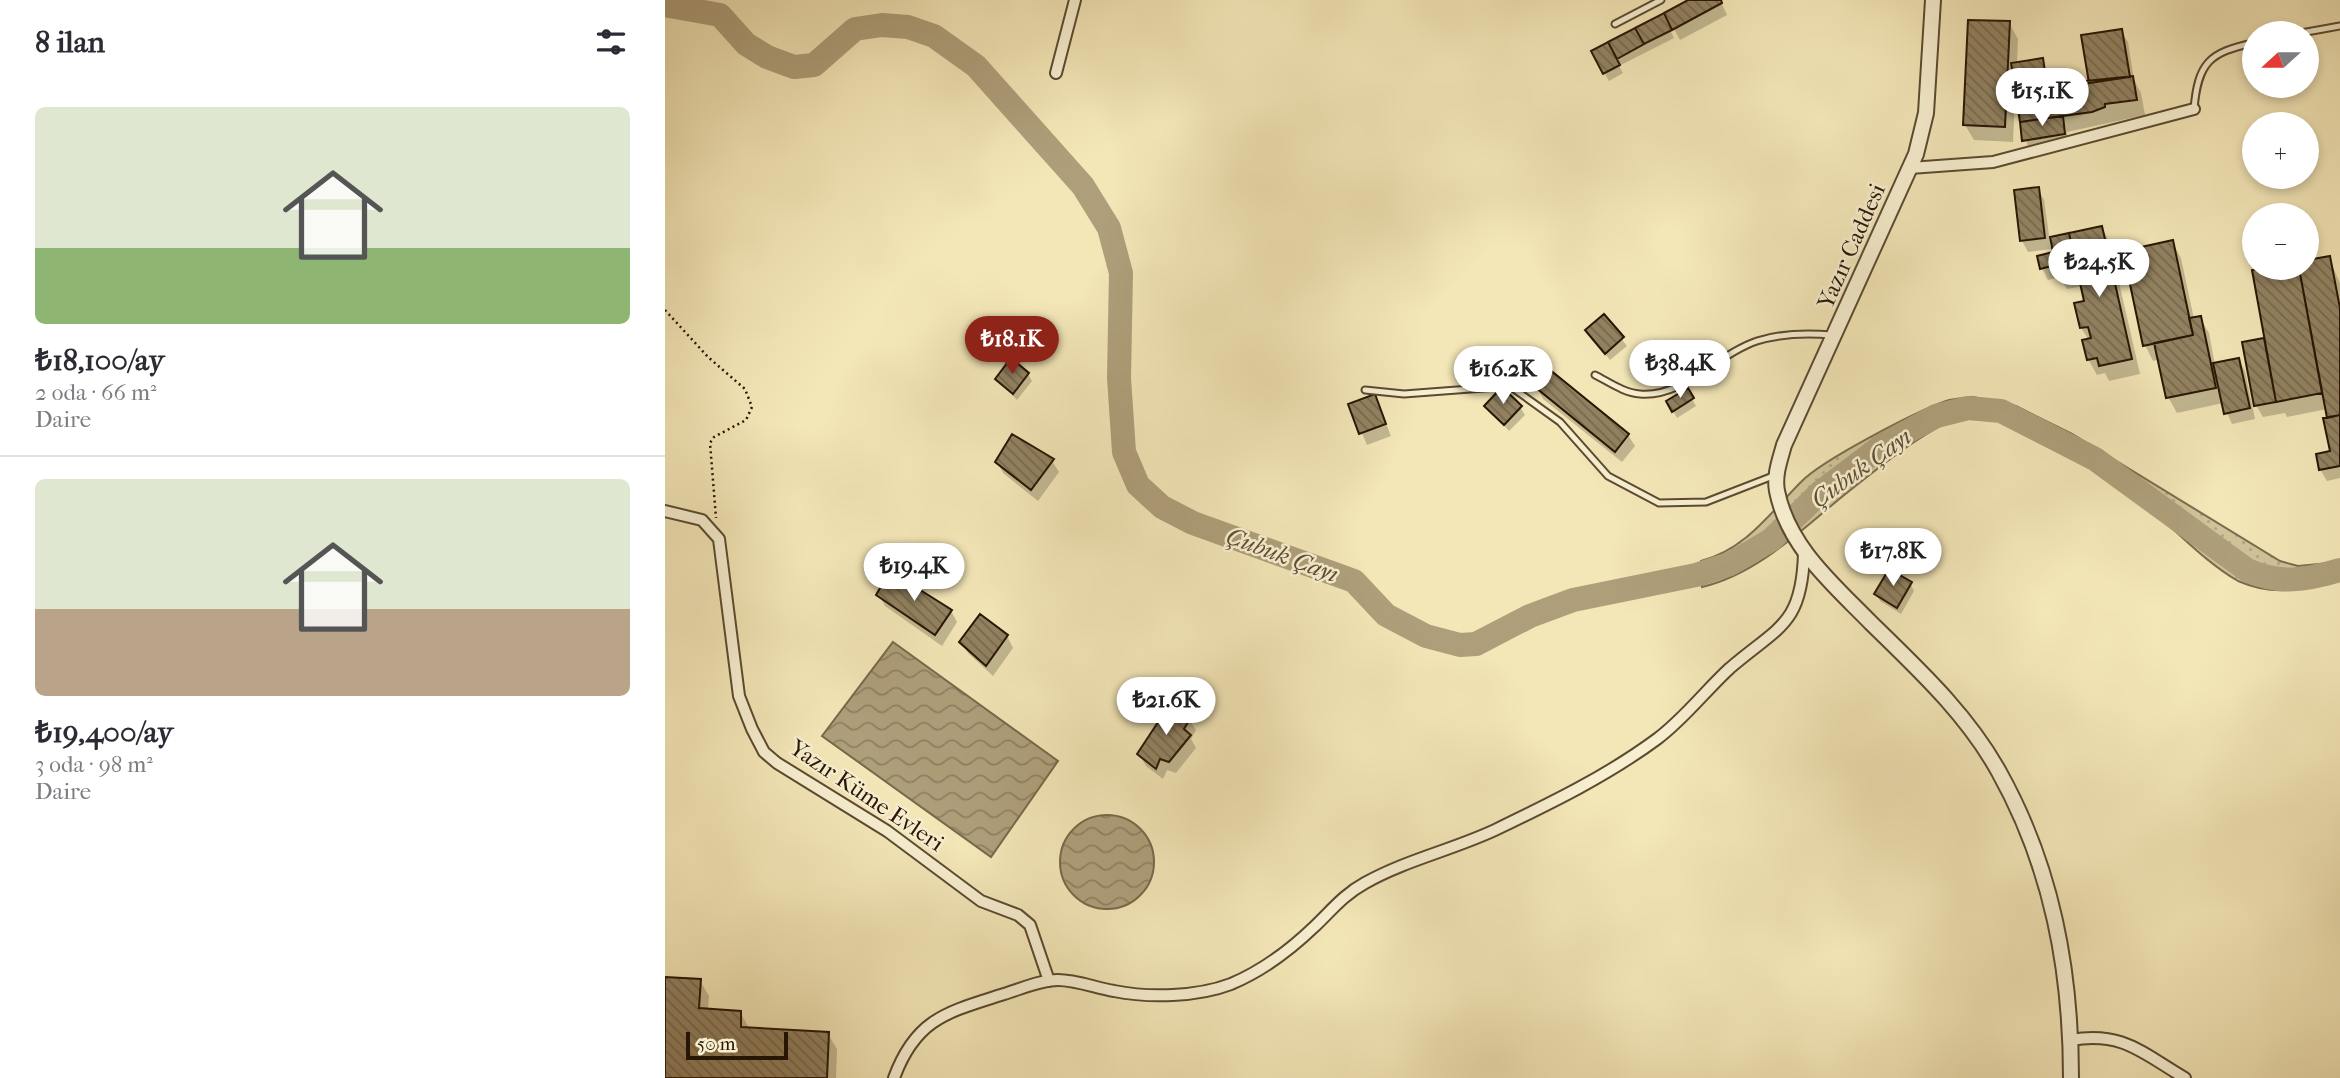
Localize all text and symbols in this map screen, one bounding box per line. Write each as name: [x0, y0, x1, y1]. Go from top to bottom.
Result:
north arrow: [2242, 21, 2319, 98]
map controls: [2242, 21, 2319, 280]
icon: filters: [592, 23, 630, 61]
text: 8 ilan: [35, 25, 105, 60]
pin: ₺15.1K: [1985, 68, 2099, 128]
text: ₺15.1K: [2012, 77, 2072, 104]
button: +: [2242, 112, 2319, 189]
icon: home: [270, 152, 396, 278]
street label: Yazır Caddesi: [1811, 179, 1891, 314]
button: −: [2242, 203, 2319, 280]
pin: ₺24.5K: [2042, 240, 2156, 299]
text: ₺24.5K: [2064, 248, 2134, 275]
pin: ₺18.1K: [955, 316, 1069, 376]
text: ₺18.1K: [981, 325, 1043, 352]
pin: ₺38.4K: [1623, 340, 1737, 400]
text: ₺18,100/ay: [35, 343, 164, 378]
pin: ₺16.2K: [1446, 346, 1560, 406]
text: ₺38.4K: [1645, 349, 1715, 376]
text: ₺16.2K: [1470, 355, 1536, 382]
text: 2 oda · 66 m²: [35, 379, 157, 406]
text: Daire: [35, 406, 91, 433]
water label: Çubuk Çayı: [1806, 422, 1917, 514]
water label: Çubuk Çayı: [1222, 522, 1342, 588]
icon: home: [270, 524, 396, 650]
pin: ₺17.8K: [1836, 528, 1950, 588]
text: ₺17.8K: [1861, 537, 1925, 564]
pin: ₺19.4K: [857, 544, 971, 603]
text: ₺19.4K: [880, 552, 948, 579]
pin: ₺21.6K: [1109, 678, 1223, 737]
text: ₺21.6K: [1133, 686, 1199, 713]
text: ₺19,400/ay: [35, 715, 173, 750]
street label: Yazır Küme Evleri: [784, 733, 949, 857]
text: 3 oda · 98 m²: [35, 751, 153, 778]
text: Daire: [35, 778, 91, 805]
scale bar: [686, 1029, 787, 1061]
text: 50 m: [697, 1033, 736, 1055]

